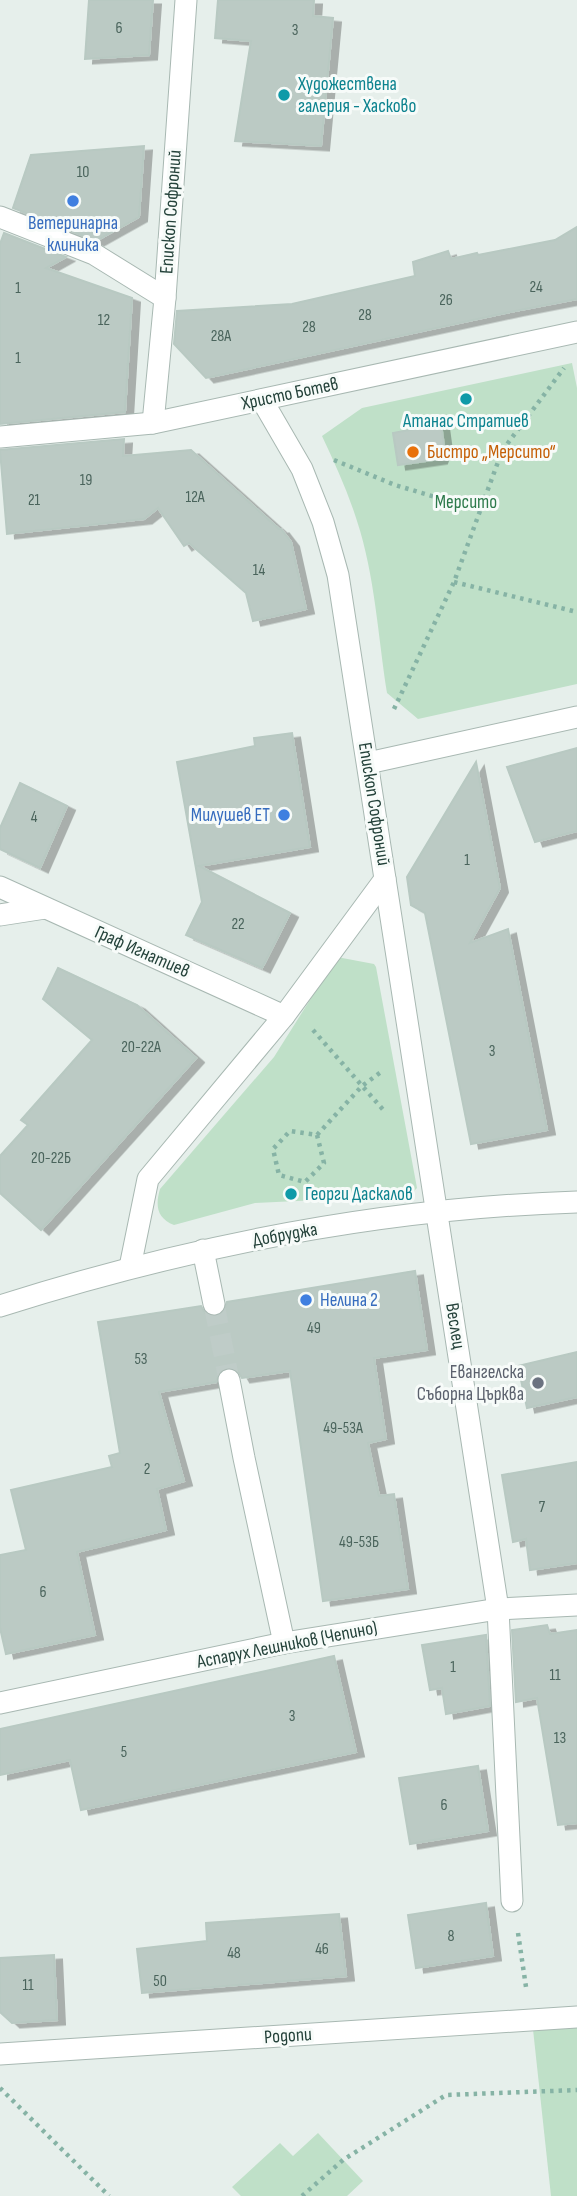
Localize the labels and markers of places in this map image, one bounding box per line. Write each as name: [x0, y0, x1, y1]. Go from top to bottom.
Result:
place label: Художествена галерия - Хасково: [297, 73, 416, 118]
marker: Художествена галерия - Хасково: [276, 87, 292, 103]
marker: Ветеринарна клиника: [65, 193, 81, 209]
place label: Ветеринарна клиника: [28, 212, 118, 257]
marker: Атанас Стратиев: [458, 391, 474, 407]
place label: Атанас Стратиев: [402, 410, 529, 433]
place label: Бистро „Мерсито“: [427, 441, 556, 464]
marker: Бистро „Мерсито“: [405, 444, 421, 460]
place label: Милушев ЕТ: [191, 804, 270, 827]
marker: Милушев ЕТ: [276, 807, 292, 823]
place label: Георги Даскалов: [305, 1183, 413, 1206]
marker: Георги Даскалов: [283, 1186, 299, 1202]
place label: Нелина 2: [320, 1289, 378, 1312]
marker: Нелина 2: [298, 1292, 314, 1308]
place label: Евангелска Съборна Църква: [417, 1361, 524, 1406]
marker: Евангелска Съборна Църква: [530, 1375, 546, 1391]

